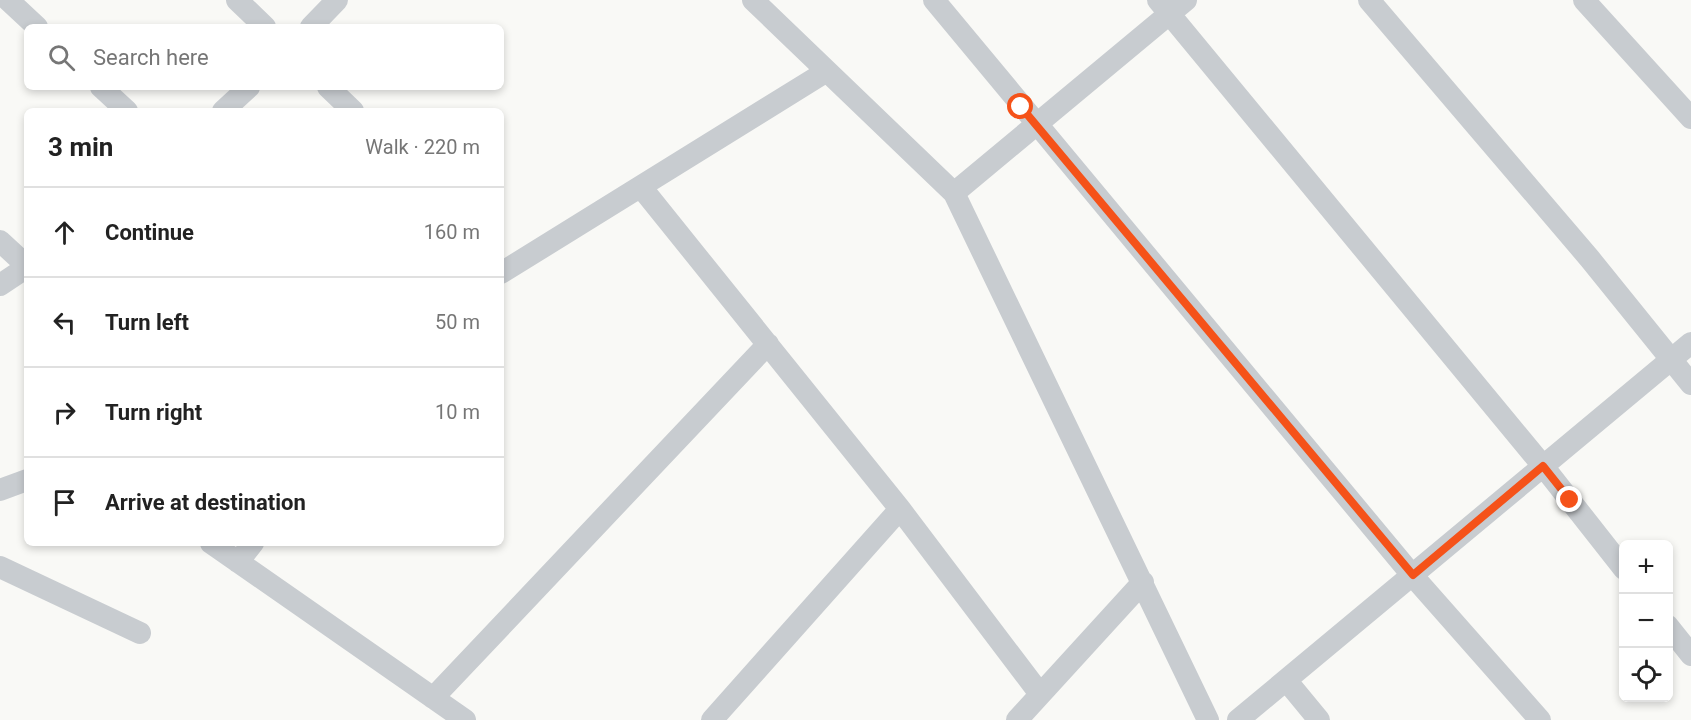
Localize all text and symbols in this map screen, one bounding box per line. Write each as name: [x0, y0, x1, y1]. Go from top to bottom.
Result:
search box: [24, 24, 504, 90]
icon: search: [45, 41, 78, 74]
text: Search here: [93, 45, 209, 70]
route start: [1007, 93, 1033, 119]
text: 3 min: [48, 132, 113, 162]
text: Walk · 220 m: [365, 135, 480, 159]
icon: ahead: [48, 216, 81, 249]
text: Continue: [105, 220, 194, 245]
text: 160 m: [424, 220, 480, 244]
icon: left: [48, 306, 81, 339]
text: Turn left: [105, 310, 189, 335]
text: 50 m: [435, 310, 480, 334]
icon: right: [48, 396, 81, 429]
text: Turn right: [105, 400, 202, 425]
text: 10 m: [435, 400, 480, 424]
icon: arrive: [48, 486, 81, 519]
route end: [1556, 486, 1582, 512]
text: Arrive at destination: [105, 490, 306, 515]
map controls: [1619, 540, 1673, 702]
button: +: [1619, 540, 1673, 594]
button: −: [1619, 594, 1673, 648]
button: locate: [1619, 648, 1673, 702]

